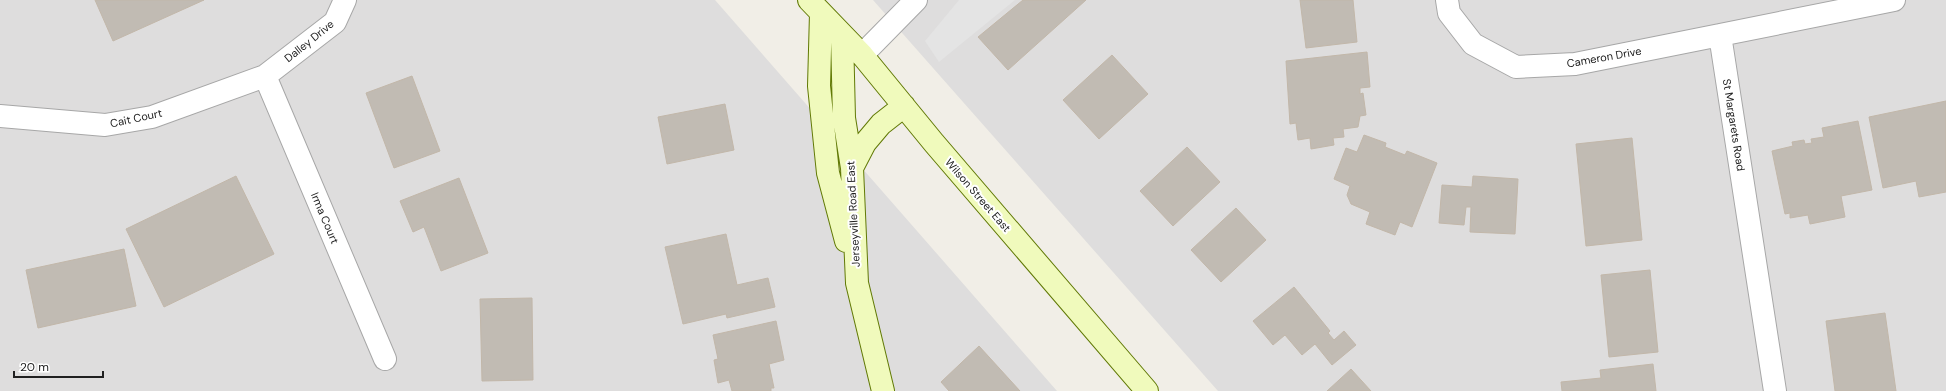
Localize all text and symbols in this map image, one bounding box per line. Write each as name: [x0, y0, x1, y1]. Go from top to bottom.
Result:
street label: Dalley Drive: [281, 17, 337, 65]
street label: Cameron Drive: [1566, 44, 1642, 70]
street label: St Margarets Road: [1720, 78, 1748, 172]
street label: Cait Court: [109, 106, 163, 130]
street label: Wilson Street East: [942, 155, 1014, 235]
street label: Jerseyville Road East: [843, 161, 863, 267]
street label: Irma Court: [308, 190, 342, 246]
scale bar: [14, 353, 103, 379]
text: 20 m: [20, 359, 49, 375]

